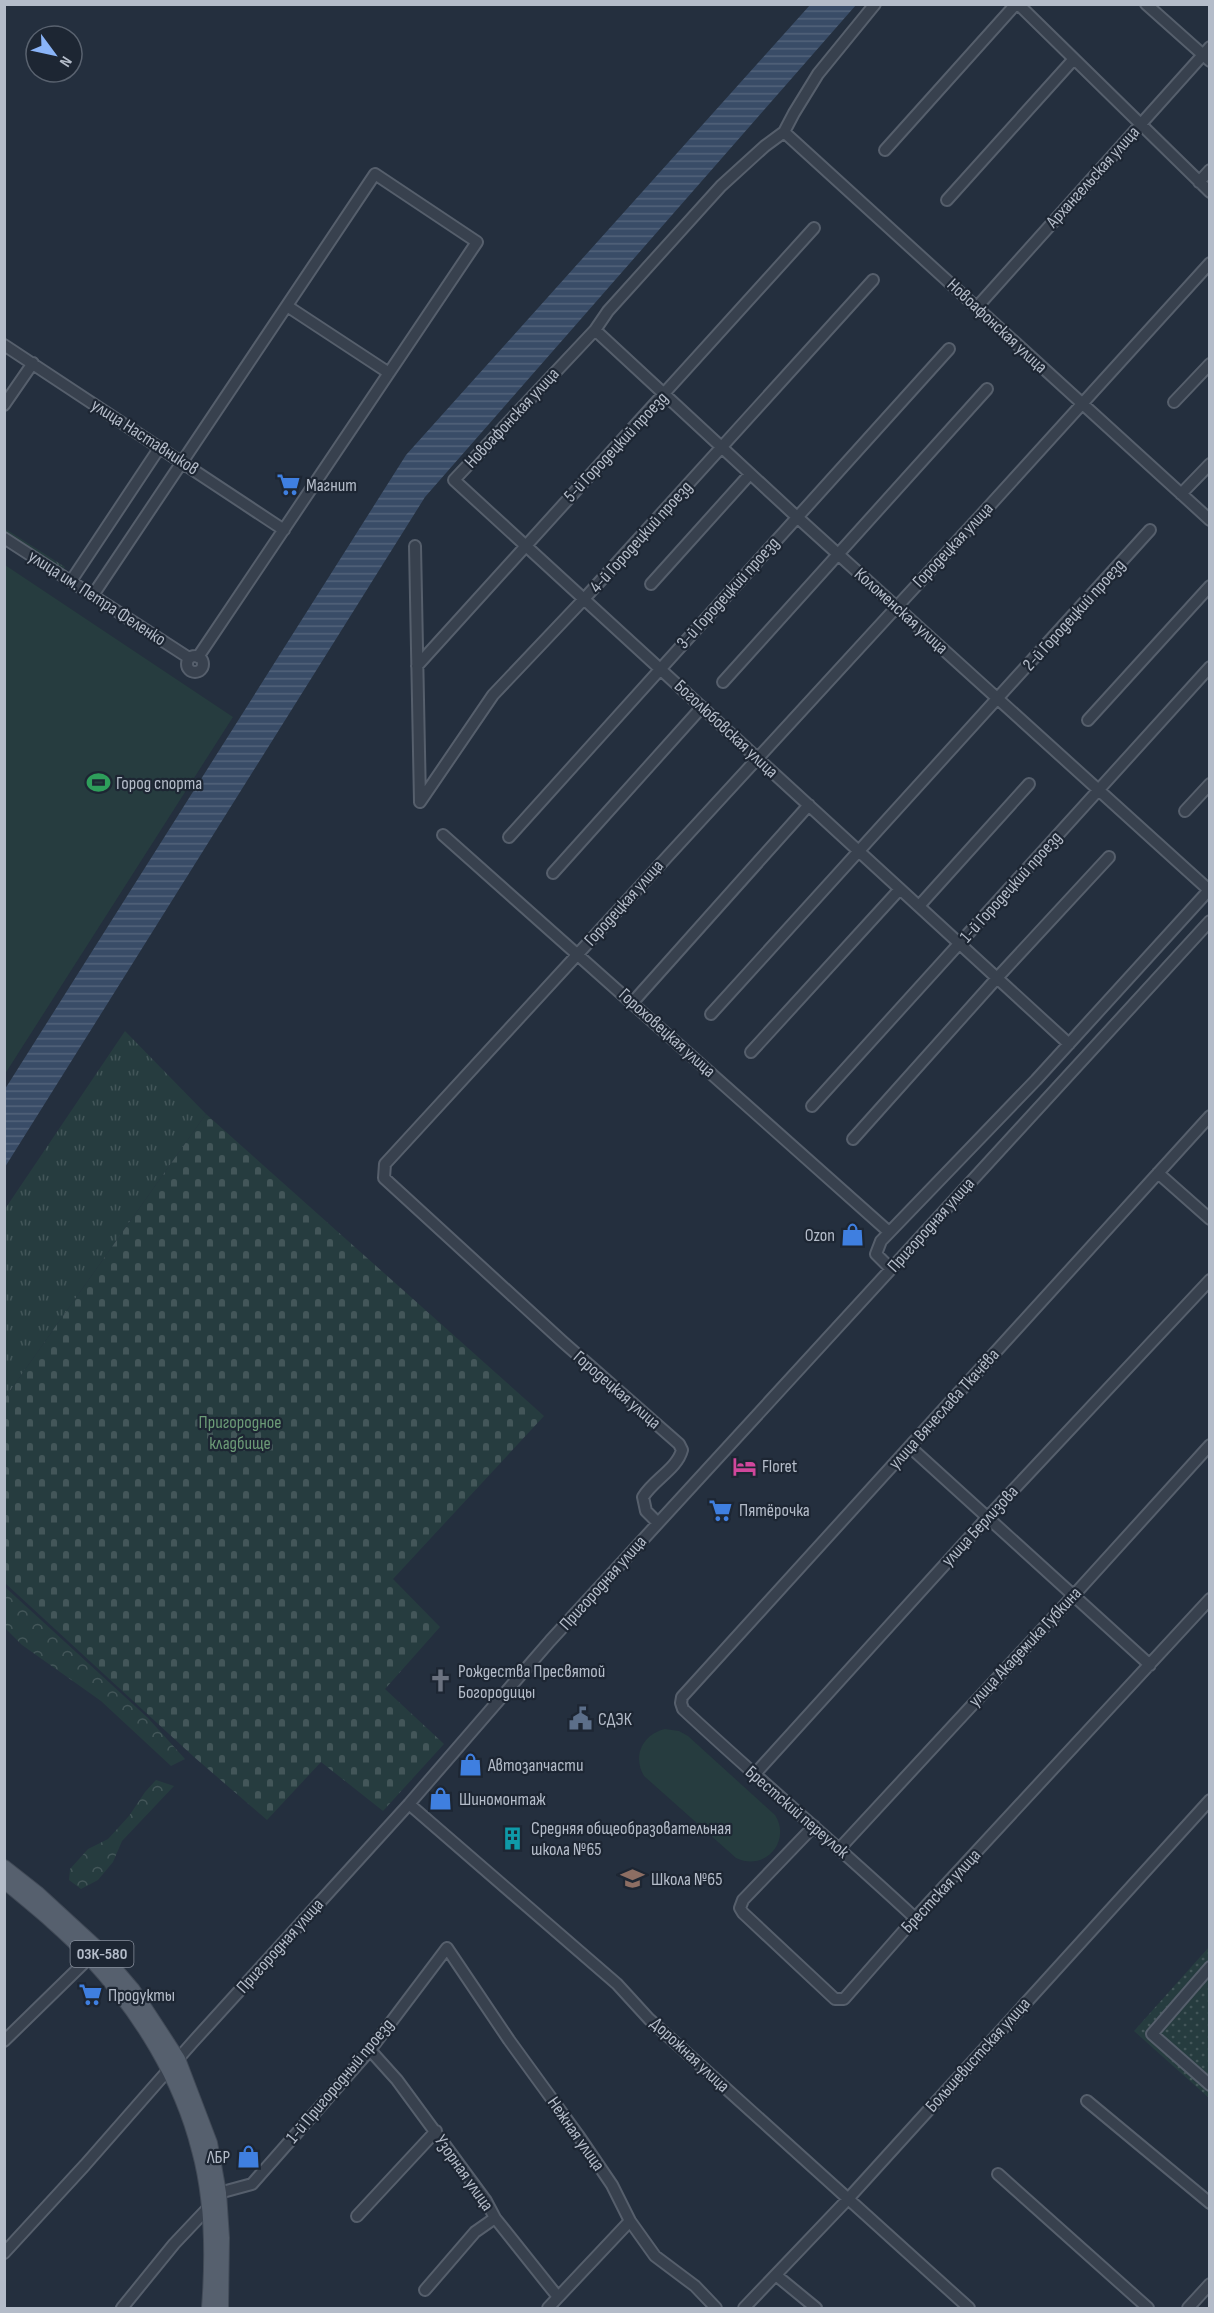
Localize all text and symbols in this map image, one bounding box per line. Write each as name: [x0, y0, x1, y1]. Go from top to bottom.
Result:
north arrow: [24, 24, 84, 84]
text: N: [55, 53, 76, 70]
street label: Архангельская улица: [1041, 122, 1144, 233]
street label: Новоафонская улица: [943, 274, 1051, 378]
street label: Новоафонская улица: [460, 364, 564, 472]
street label: 5-й Городецкий проезд: [560, 388, 672, 506]
street label: улица Наставников: [87, 395, 203, 479]
supermarket icon: Магнит: [275, 472, 301, 498]
place label: Магнит: [306, 475, 357, 496]
street label: 4-й Городецкий проезд: [585, 477, 697, 597]
street label: Городецкая улица: [908, 498, 998, 592]
street label: 3-й Городецкий проезд: [672, 533, 784, 653]
street label: улица им. Петра Феленко: [24, 546, 170, 650]
street label: 2-й Городецкий проезд: [1018, 555, 1130, 675]
street label: Коломенская улица: [850, 563, 952, 659]
street label: Боголюбовская улица: [670, 676, 782, 783]
sports icon: Город спорта: [85, 770, 111, 796]
place label: Город спорта: [116, 773, 202, 794]
street label: 1-й Городецкий проезд: [956, 827, 1066, 947]
street label: Городецкая улица: [580, 856, 668, 950]
street label: Гороховецкая улица: [614, 984, 720, 1082]
street label: Пригородная улица: [883, 1173, 979, 1277]
shop icon: Ozon: [840, 1222, 866, 1248]
place label: Ozon: [805, 1225, 835, 1246]
street label: улица Вячеслава Ткачёва: [884, 1344, 1004, 1474]
street label: Городецкая улица: [569, 1346, 665, 1434]
park label: Пригородное кладбище: [199, 1412, 281, 1454]
hotel icon: Floret: [731, 1453, 757, 1479]
place label: Floret: [762, 1456, 798, 1477]
street label: улица Берлизова: [937, 1481, 1023, 1571]
supermarket icon: Пятёрочка: [708, 1497, 734, 1523]
place label: Пятёрочка: [739, 1500, 810, 1521]
street label: Пригородная улица: [555, 1531, 651, 1635]
street label: улица Академика Губкина: [964, 1583, 1086, 1711]
place label: Рождества Пресвятой Богородицы: [458, 1661, 605, 1703]
church icon: Рождества Пресвятой Богородицы: [427, 1668, 453, 1694]
public building icon: СДЭК: [567, 1706, 593, 1732]
place label: СДЭК: [598, 1709, 633, 1730]
shop icon: Автозапчасти: [457, 1752, 483, 1778]
place label: Автозапчасти: [487, 1755, 583, 1776]
street label: Брестский переулок: [741, 1761, 853, 1863]
shop icon: Шиномонтаж: [428, 1786, 454, 1812]
place label: Шиномонтаж: [459, 1789, 546, 1810]
place label: Средняя общеобразовательная школа №65: [531, 1818, 731, 1860]
building icon: Средняя общеобразовательная школа №65: [500, 1825, 526, 1851]
street label: Брестская улица: [897, 1845, 985, 1937]
school or university icon: Школа №65: [620, 1866, 646, 1892]
place label: Школа №65: [651, 1869, 722, 1890]
street label: Пригородная улица: [232, 1894, 328, 1998]
road number: 03К-580: [70, 1941, 134, 1967]
supermarket icon: Продукты: [77, 1982, 103, 2008]
place label: Продукты: [108, 1985, 175, 2006]
street label: Большевистская улица: [921, 1993, 1035, 2116]
street label: Дорожная улица: [646, 2013, 734, 2097]
street label: 1-й Пригородный проезд: [282, 2015, 398, 2147]
street label: Нежная улица: [543, 2093, 609, 2175]
street label: Узорная улица: [430, 2131, 498, 2215]
shop icon: ЛБР: [235, 2144, 261, 2170]
place label: ЛБР: [206, 2147, 230, 2168]

